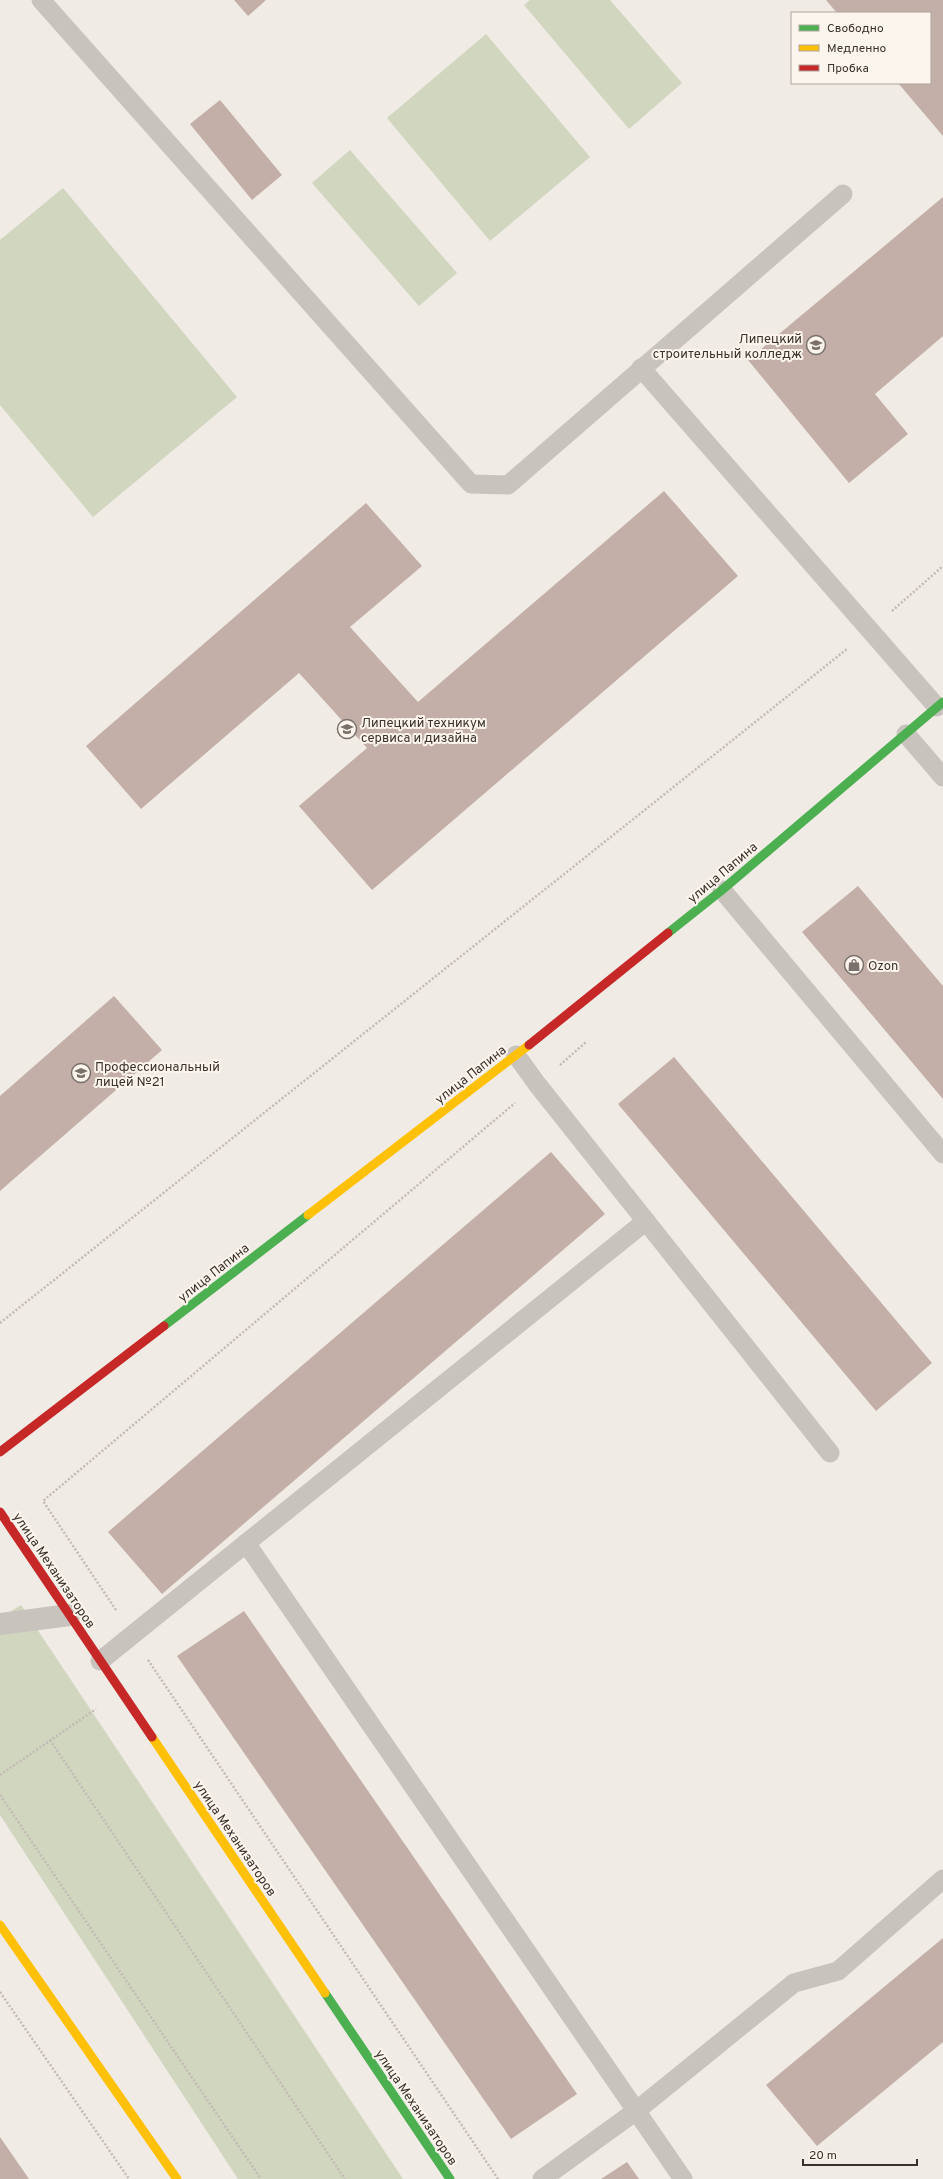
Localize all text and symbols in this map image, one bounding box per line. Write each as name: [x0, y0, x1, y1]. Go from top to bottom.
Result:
legend: [791, 12, 931, 84]
text: Свободно: [827, 21, 884, 37]
text: Медленно: [827, 41, 887, 57]
text: Пробка: [827, 61, 869, 77]
place label: Липецкий строительный колледж: [653, 332, 802, 363]
school or university icon: Липецкий строительный колледж: [805, 334, 827, 356]
place label: Липецкий техникум сервиса и дизайна: [361, 716, 486, 747]
school or university icon: Липецкий техникум сервиса и дизайна: [336, 718, 358, 740]
street label: улица Папина: [685, 840, 761, 907]
shop icon: Ozon: [843, 954, 865, 976]
place label: Ozon: [868, 959, 898, 975]
street label: улица Папина: [432, 1043, 510, 1108]
place label: Профессиональный лицей №21: [95, 1060, 220, 1091]
school or university icon: Профессиональный лицей №21: [70, 1062, 92, 1084]
street label: улица Папина: [175, 1241, 253, 1306]
street label: улица Механизаторов: [9, 1510, 98, 1632]
street label: улица Механизаторов: [190, 1778, 279, 1900]
street label: улица Механизаторов: [371, 2047, 460, 2169]
scale bar: [803, 2141, 917, 2167]
text: 20 m: [809, 2148, 837, 2164]

